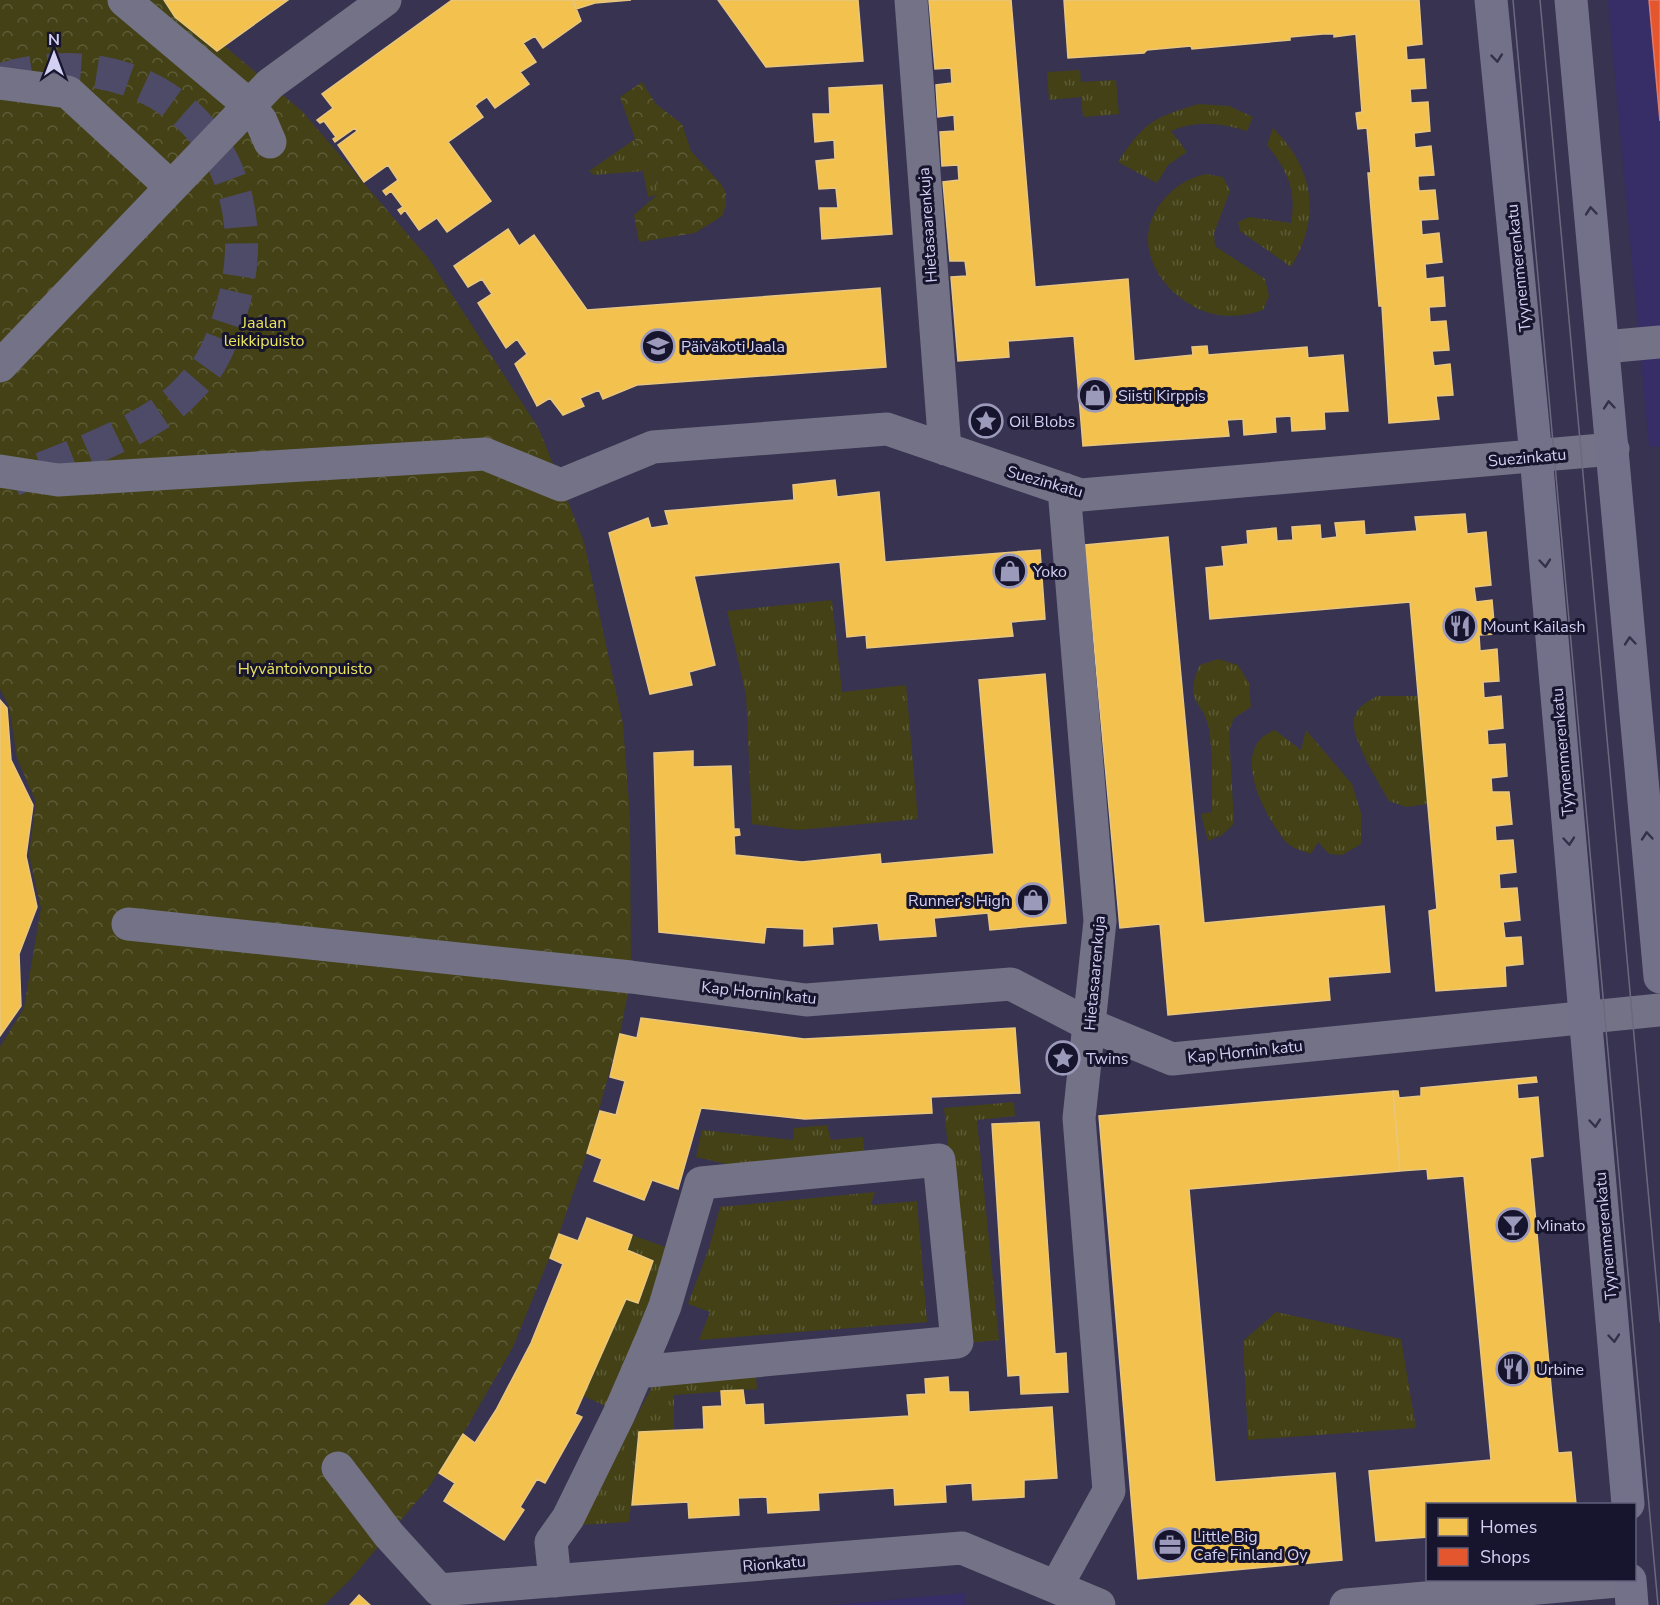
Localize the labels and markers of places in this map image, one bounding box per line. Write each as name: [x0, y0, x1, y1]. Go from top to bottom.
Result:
school or university icon: Päiväkoti Jaala: [640, 328, 676, 364]
place label: Päiväkoti Jaala: [681, 336, 785, 358]
shop icon: Siisti Kirppis: [1077, 377, 1113, 413]
place label: Siisti Kirppis: [1118, 385, 1206, 407]
place icon: Oil Blobs: [968, 403, 1004, 439]
place label: Oil Blobs: [1009, 411, 1075, 433]
shop icon: Yoko: [992, 553, 1028, 589]
place label: Yoko: [1032, 561, 1067, 583]
restaurant icon: Mount Kailash: [1442, 608, 1478, 644]
place label: Mount Kailash: [1483, 616, 1586, 638]
shop icon: Runner’s High: [1015, 882, 1051, 918]
place label: Runner’s High: [908, 890, 1010, 912]
place icon: Twins: [1045, 1040, 1081, 1076]
place label: Twins: [1086, 1048, 1129, 1070]
bar icon: Minato: [1495, 1207, 1531, 1243]
place label: Minato: [1536, 1215, 1585, 1237]
restaurant icon: Urbine: [1495, 1351, 1531, 1387]
place label: Urbine: [1536, 1359, 1584, 1381]
place label: Little Big Cafe Finland Oy: [1193, 1526, 1308, 1566]
office icon: Little Big Cafe Finland Oy: [1152, 1527, 1188, 1563]

